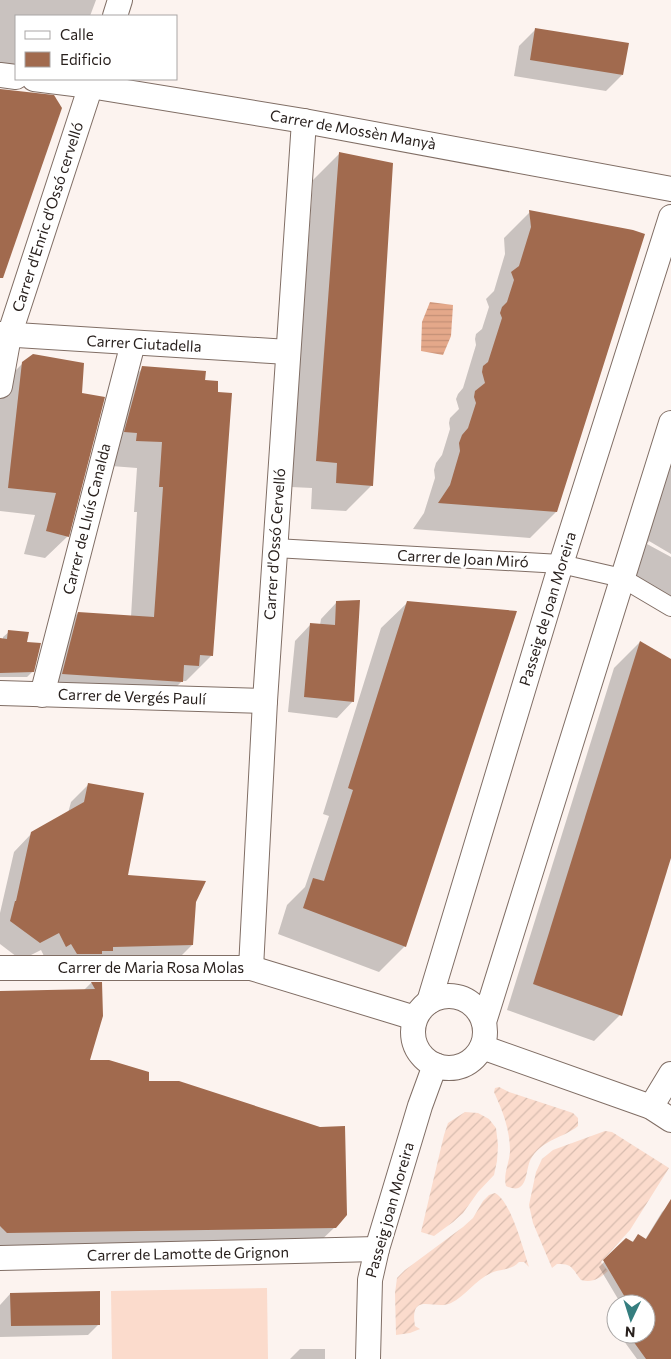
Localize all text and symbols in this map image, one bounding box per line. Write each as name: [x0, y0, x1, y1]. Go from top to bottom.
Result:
legend: [15, 15, 178, 80]
text: Calle: [60, 25, 94, 43]
text: Edificio: [60, 50, 111, 68]
street label: Carrer de Mossèn Manyà: [269, 106, 438, 152]
street label: Carrer d'Enric d'Ossó cervelló: [8, 119, 86, 314]
street label: Carrer Ciutadella: [86, 331, 202, 355]
street label: Carrer de Lluís Canalda: [59, 441, 114, 596]
street label: Carrer d'Ossó Cervelló: [260, 467, 288, 620]
street label: Passeig de Joan Moreira: [515, 529, 579, 688]
street label: Carrer de Joan Miró: [397, 546, 529, 570]
street label: Carrer de Vergés Paulí: [58, 684, 207, 708]
street label: Carrer de Maria Rosa Molas: [58, 958, 244, 976]
street label: Passeig joan Moreira: [361, 1140, 417, 1280]
street label: Carrer de Lamotte de Grignon: [87, 1242, 289, 1264]
north arrow: [606, 1294, 656, 1344]
text: N: [624, 1324, 636, 1341]

